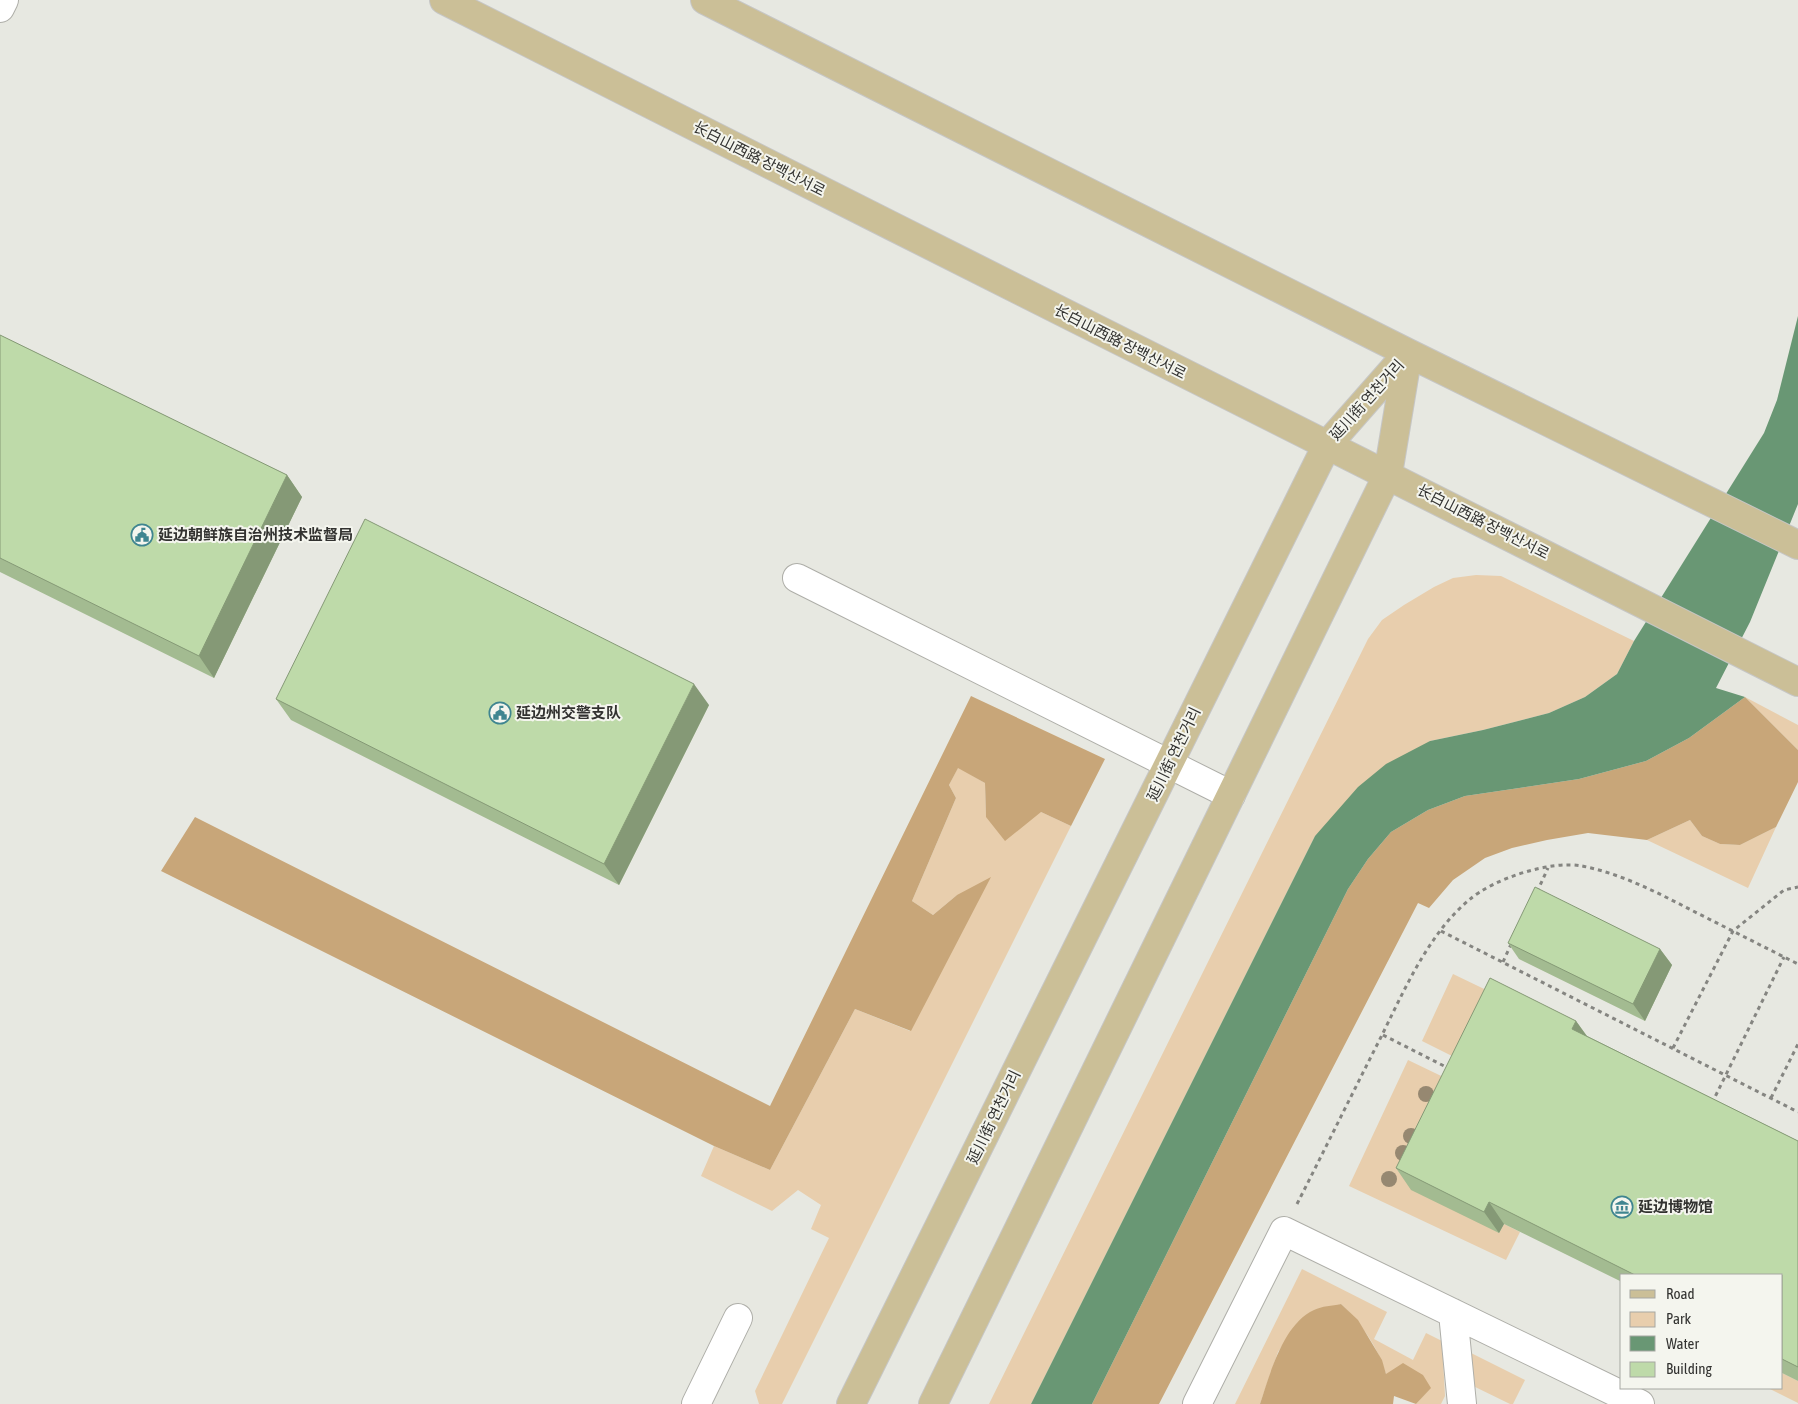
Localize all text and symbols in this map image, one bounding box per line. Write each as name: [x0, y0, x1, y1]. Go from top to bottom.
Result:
street label: 长白山西路 장백산서로: [690, 118, 828, 199]
street label: 长白山西路 장백산서로: [1051, 301, 1189, 382]
street label: 延川街 연천거리: [1326, 356, 1407, 443]
street label: 长白山西路 장백산서로: [1414, 481, 1552, 562]
public building icon: 延边朝鲜族自治州技术监督局: [130, 523, 154, 547]
place label: 延边朝鲜族自治州技术监督局: [158, 526, 353, 543]
public building icon: 延边州交警支队: [488, 701, 512, 725]
place label: 延边州交警支队: [516, 704, 621, 721]
street label: 延川街 연천거리: [1143, 704, 1204, 803]
street label: 延川街 연천거리: [963, 1067, 1024, 1166]
museum icon: 延边博物馆: [1610, 1195, 1634, 1219]
place label: 延边博物馆: [1638, 1198, 1713, 1215]
legend: [1620, 1274, 1783, 1389]
text: Road: [1666, 1285, 1695, 1302]
text: Park: [1666, 1310, 1691, 1327]
text: Water: [1666, 1335, 1699, 1352]
text: Building: [1666, 1360, 1712, 1377]

